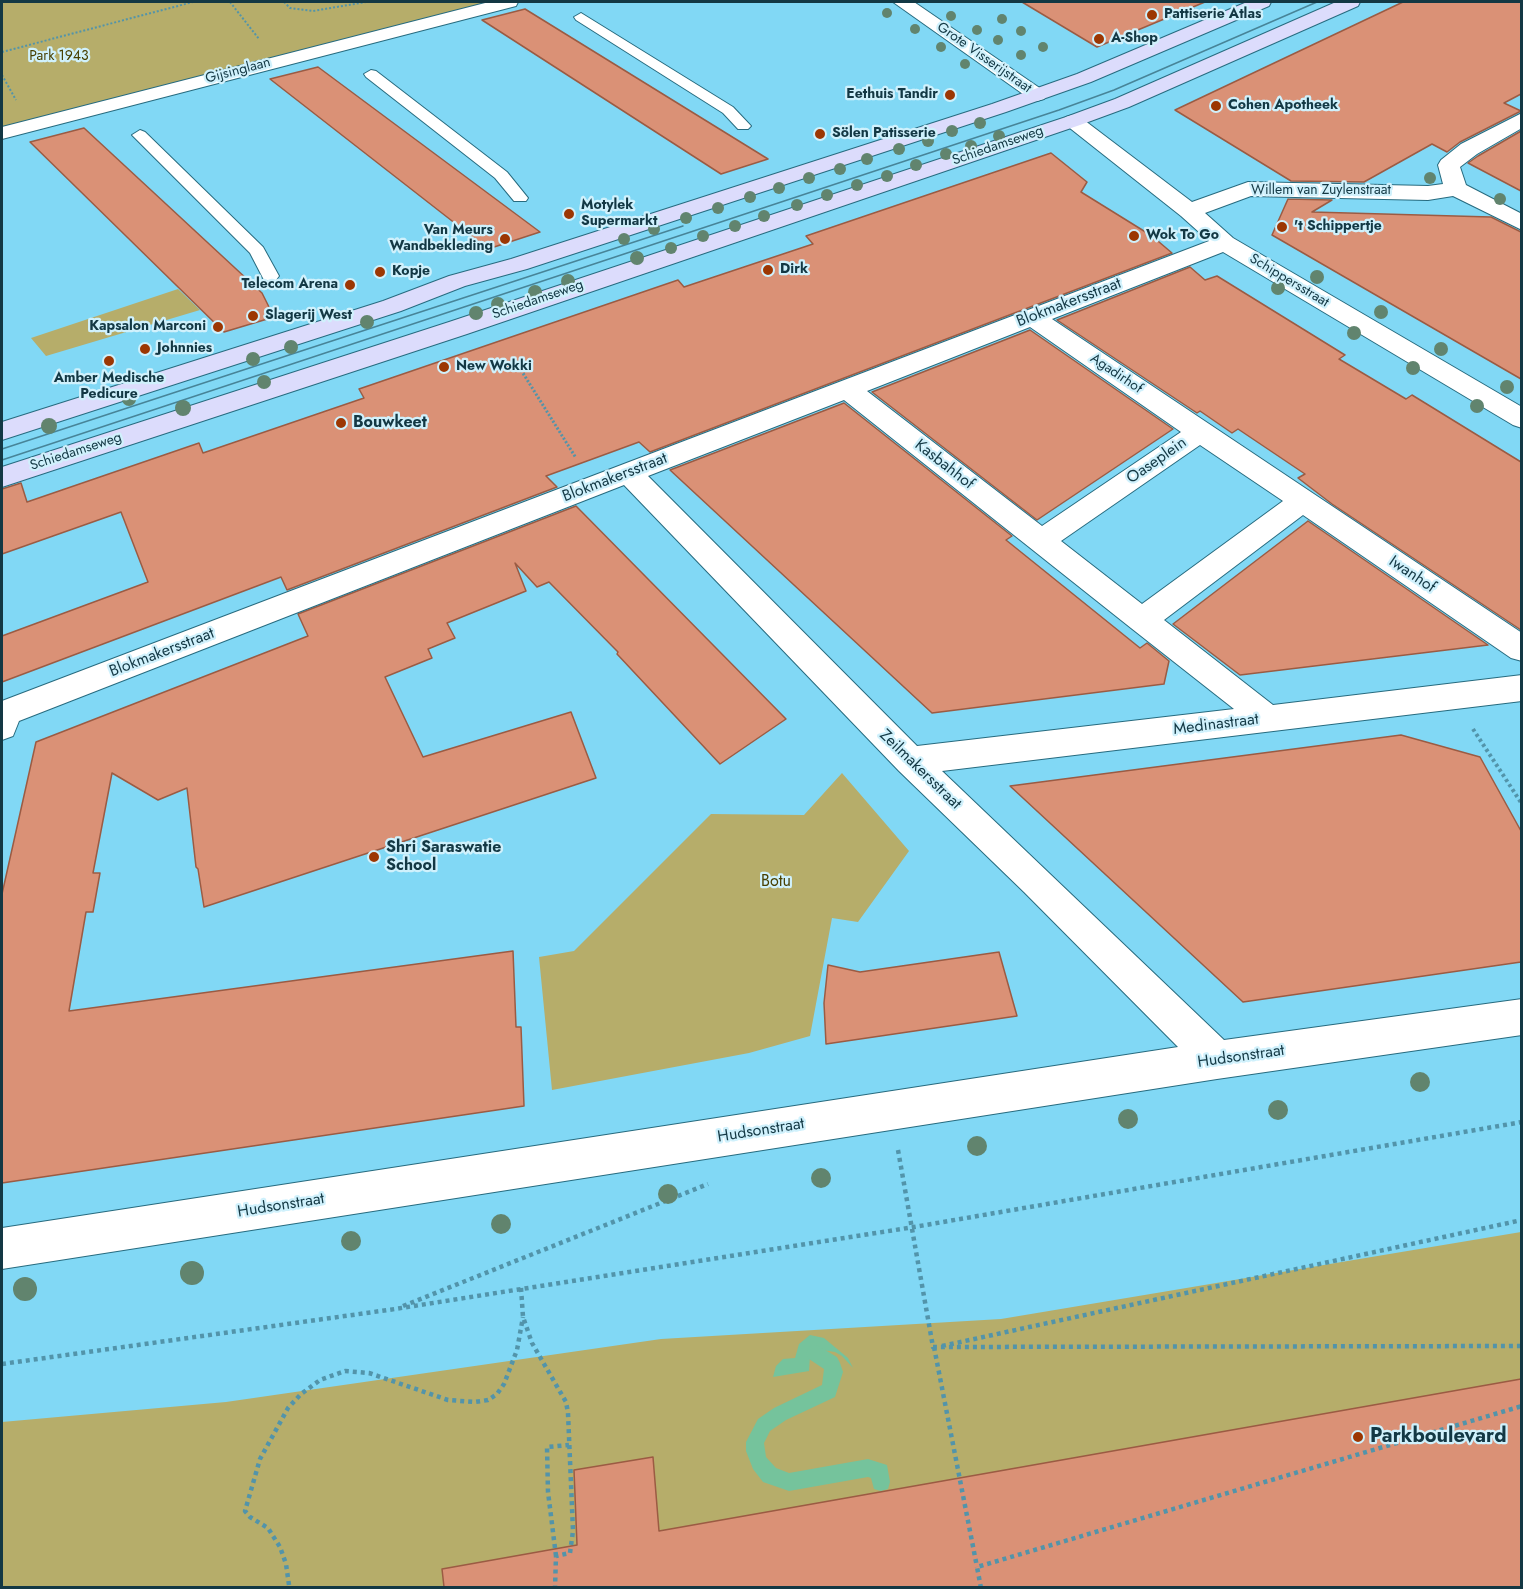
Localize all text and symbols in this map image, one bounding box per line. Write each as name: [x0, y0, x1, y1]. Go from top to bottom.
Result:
place label: Pattiserie Atlas: [1164, 7, 1261, 23]
marker: Pattiserie Atlas: [1145, 8, 1159, 22]
street label: Grote Visserijstraat: [933, 19, 1035, 97]
place label: A-Shop: [1111, 31, 1158, 47]
marker: A-Shop: [1092, 32, 1106, 46]
park label: Park 1943: [29, 49, 89, 65]
street label: Gijsinglaan: [204, 54, 272, 88]
place label: Eethuis Tandir: [846, 87, 938, 103]
marker: Eethuis Tandir: [943, 88, 957, 102]
place label: Cohen Apotheek: [1228, 98, 1338, 114]
marker: Cohen Apotheek: [1209, 99, 1223, 113]
street label: Schiedamseweg: [950, 123, 1046, 169]
place label: Sölen Patisserie: [832, 126, 936, 142]
marker: Sölen Patisserie: [813, 127, 827, 141]
street label: Willem van Zuylenstraat: [1251, 183, 1391, 199]
place label: Motylek Supermarkt: [581, 198, 658, 231]
marker: Motylek Supermarkt: [562, 207, 576, 221]
place label: 't Schippertje: [1294, 219, 1382, 235]
marker: 't Schippertje: [1275, 220, 1289, 234]
place label: Van Meurs Wandbekleding: [390, 223, 493, 256]
place label: Wok To Go: [1146, 228, 1219, 244]
marker: Wok To Go: [1127, 229, 1141, 243]
marker: Van Meurs Wandbekleding: [498, 232, 512, 246]
street label: Schippersstraat: [1246, 251, 1332, 311]
place label: Dirk: [780, 262, 808, 278]
marker: Dirk: [761, 263, 775, 277]
place label: Kopje: [392, 264, 430, 280]
marker: Kopje: [373, 265, 387, 279]
street label: Blokmakersstraat: [1014, 274, 1124, 332]
place label: Telecom Arena: [241, 277, 338, 293]
street label: Schiedamseweg: [490, 277, 586, 323]
marker: Telecom Arena: [343, 278, 357, 292]
place label: Slagerij West: [265, 308, 352, 324]
marker: Slagerij West: [246, 309, 260, 323]
place label: Kapsalon Marconi: [89, 319, 206, 335]
marker: Kapsalon Marconi: [211, 320, 225, 334]
place label: Johnnies: [157, 341, 212, 357]
marker: Johnnies: [138, 342, 152, 356]
street label: Agadirhof: [1087, 350, 1145, 398]
marker: Amber Medische Pedicure: [102, 354, 116, 368]
place label: New Wokki: [456, 359, 532, 375]
marker: New Wokki: [437, 360, 451, 374]
place label: Amber Medische Pedicure: [54, 371, 164, 404]
place label: Bouwkeet: [353, 413, 427, 433]
marker: Bouwkeet: [334, 416, 348, 430]
street label: Schiedamseweg: [28, 429, 124, 475]
street label: Oaseplein: [1123, 433, 1191, 489]
street label: Kasbahhof: [910, 436, 978, 494]
street label: Blokmakersstraat: [560, 449, 670, 507]
street label: Iwanhof: [1385, 552, 1439, 598]
street label: Blokmakersstraat: [107, 624, 217, 682]
street label: Medinastraat: [1172, 710, 1260, 740]
street label: Zeilmakersstraat: [875, 726, 965, 814]
place label: Shri Saraswatie School: [386, 838, 501, 876]
marker: Shri Saraswatie School: [367, 850, 381, 864]
park label: Botu: [761, 872, 791, 892]
street label: Hudsonstraat: [1196, 1041, 1286, 1073]
street label: Hudsonstraat: [716, 1115, 806, 1147]
street label: Hudsonstraat: [236, 1190, 326, 1222]
place label: Parkboulevard: [1370, 1425, 1506, 1449]
marker: Parkboulevard: [1351, 1430, 1365, 1444]

